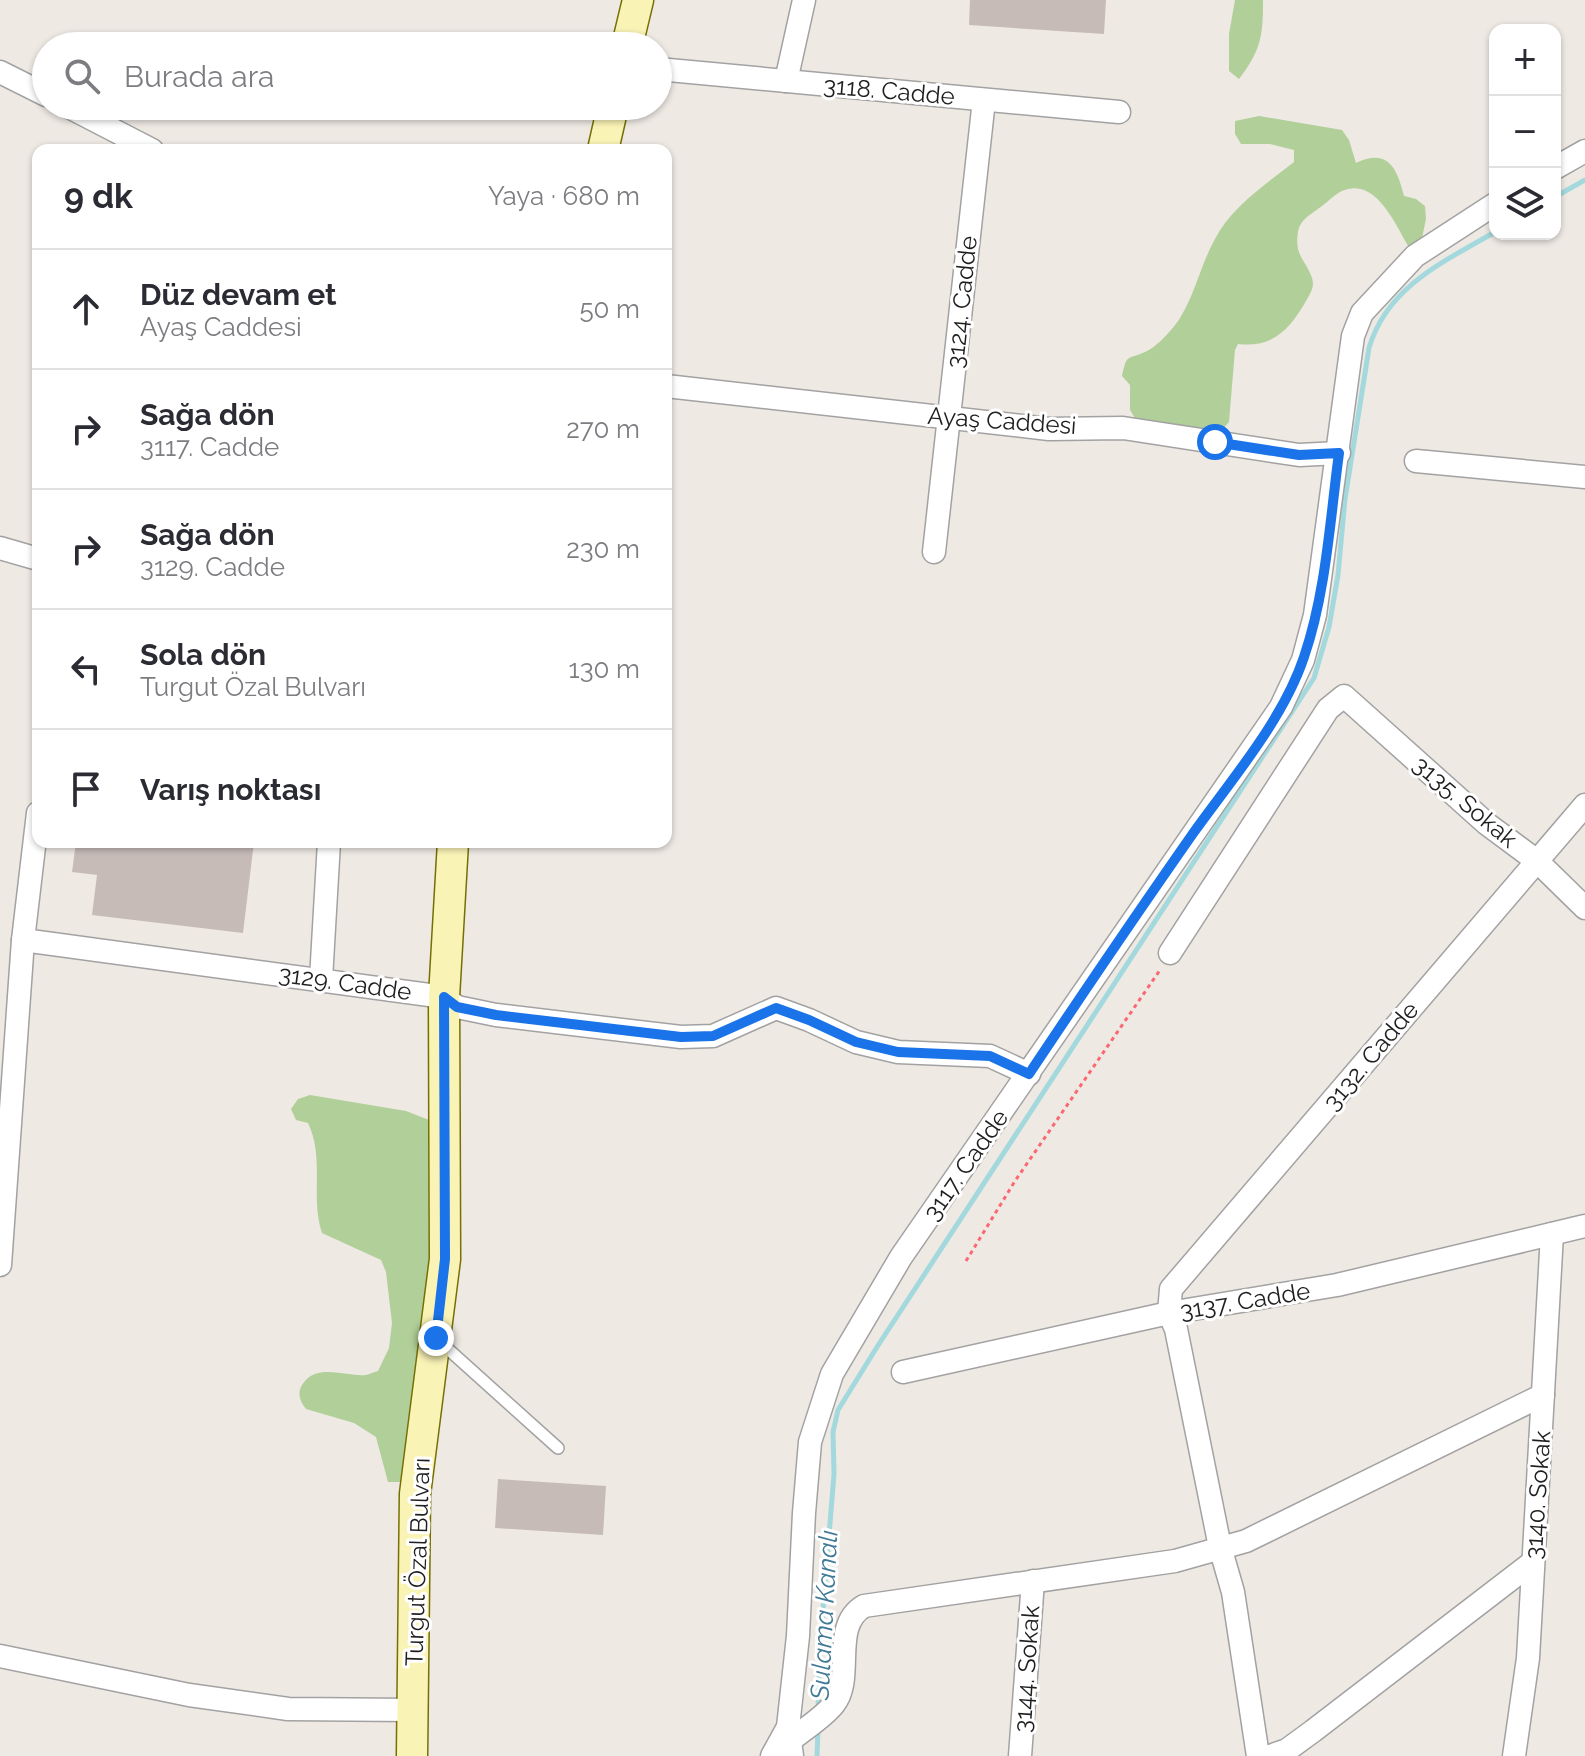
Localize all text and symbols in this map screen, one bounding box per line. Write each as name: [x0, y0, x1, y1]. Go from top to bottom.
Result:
map controls: [1489, 24, 1561, 240]
button: +: [1489, 24, 1561, 96]
search box: [32, 32, 672, 120]
icon: search: [60, 54, 104, 98]
text: Burada ara: [124, 59, 274, 94]
street label: 3118. Cadde: [822, 70, 956, 111]
button: −: [1489, 96, 1561, 168]
button: layers: [1489, 168, 1561, 240]
text: 9 dk: [64, 176, 133, 216]
text: Yaya · 680 m: [488, 181, 640, 211]
street label: 3124. Cadde: [940, 234, 983, 370]
text: Düz devam et: [140, 277, 337, 312]
icon: ahead: [64, 287, 108, 331]
text: 50 m: [579, 294, 640, 324]
text: Ayaş Caddesi: [140, 312, 302, 342]
text: Sağa dön: [140, 397, 275, 432]
street label: Ayaş Caddesi: [927, 401, 1077, 440]
icon: right: [64, 407, 108, 451]
text: 270 m: [566, 414, 640, 444]
route start: [1197, 424, 1233, 460]
text: 3117. Cadde: [140, 432, 279, 462]
text: Sağa dön: [140, 517, 275, 552]
icon: right: [64, 527, 108, 571]
text: 230 m: [566, 534, 640, 564]
text: 3129. Cadde: [140, 552, 285, 582]
text: Sola dön: [140, 637, 266, 672]
icon: left: [64, 647, 108, 691]
text: 130 m: [569, 654, 640, 684]
text: Turgut Özal Bulvarı: [140, 672, 366, 702]
street label: 3135. Sokak: [1407, 750, 1523, 854]
icon: arrive: [64, 767, 108, 811]
text: Varış noktası: [140, 772, 321, 807]
street label: 3129. Cadde: [277, 959, 413, 1006]
street label: 3132. Cadde: [1317, 996, 1424, 1116]
street label: 3117. Cadde: [917, 1104, 1014, 1226]
street label: 3137. Cadde: [1178, 1276, 1312, 1325]
route end: [418, 1320, 454, 1356]
street label: 3140. Sokak: [1519, 1429, 1556, 1560]
street label: Turgut Özal Bulvarı: [399, 1457, 436, 1667]
water label: Sulama Kanalı: [805, 1529, 843, 1702]
street label: 3144. Sokak: [1008, 1604, 1045, 1733]

